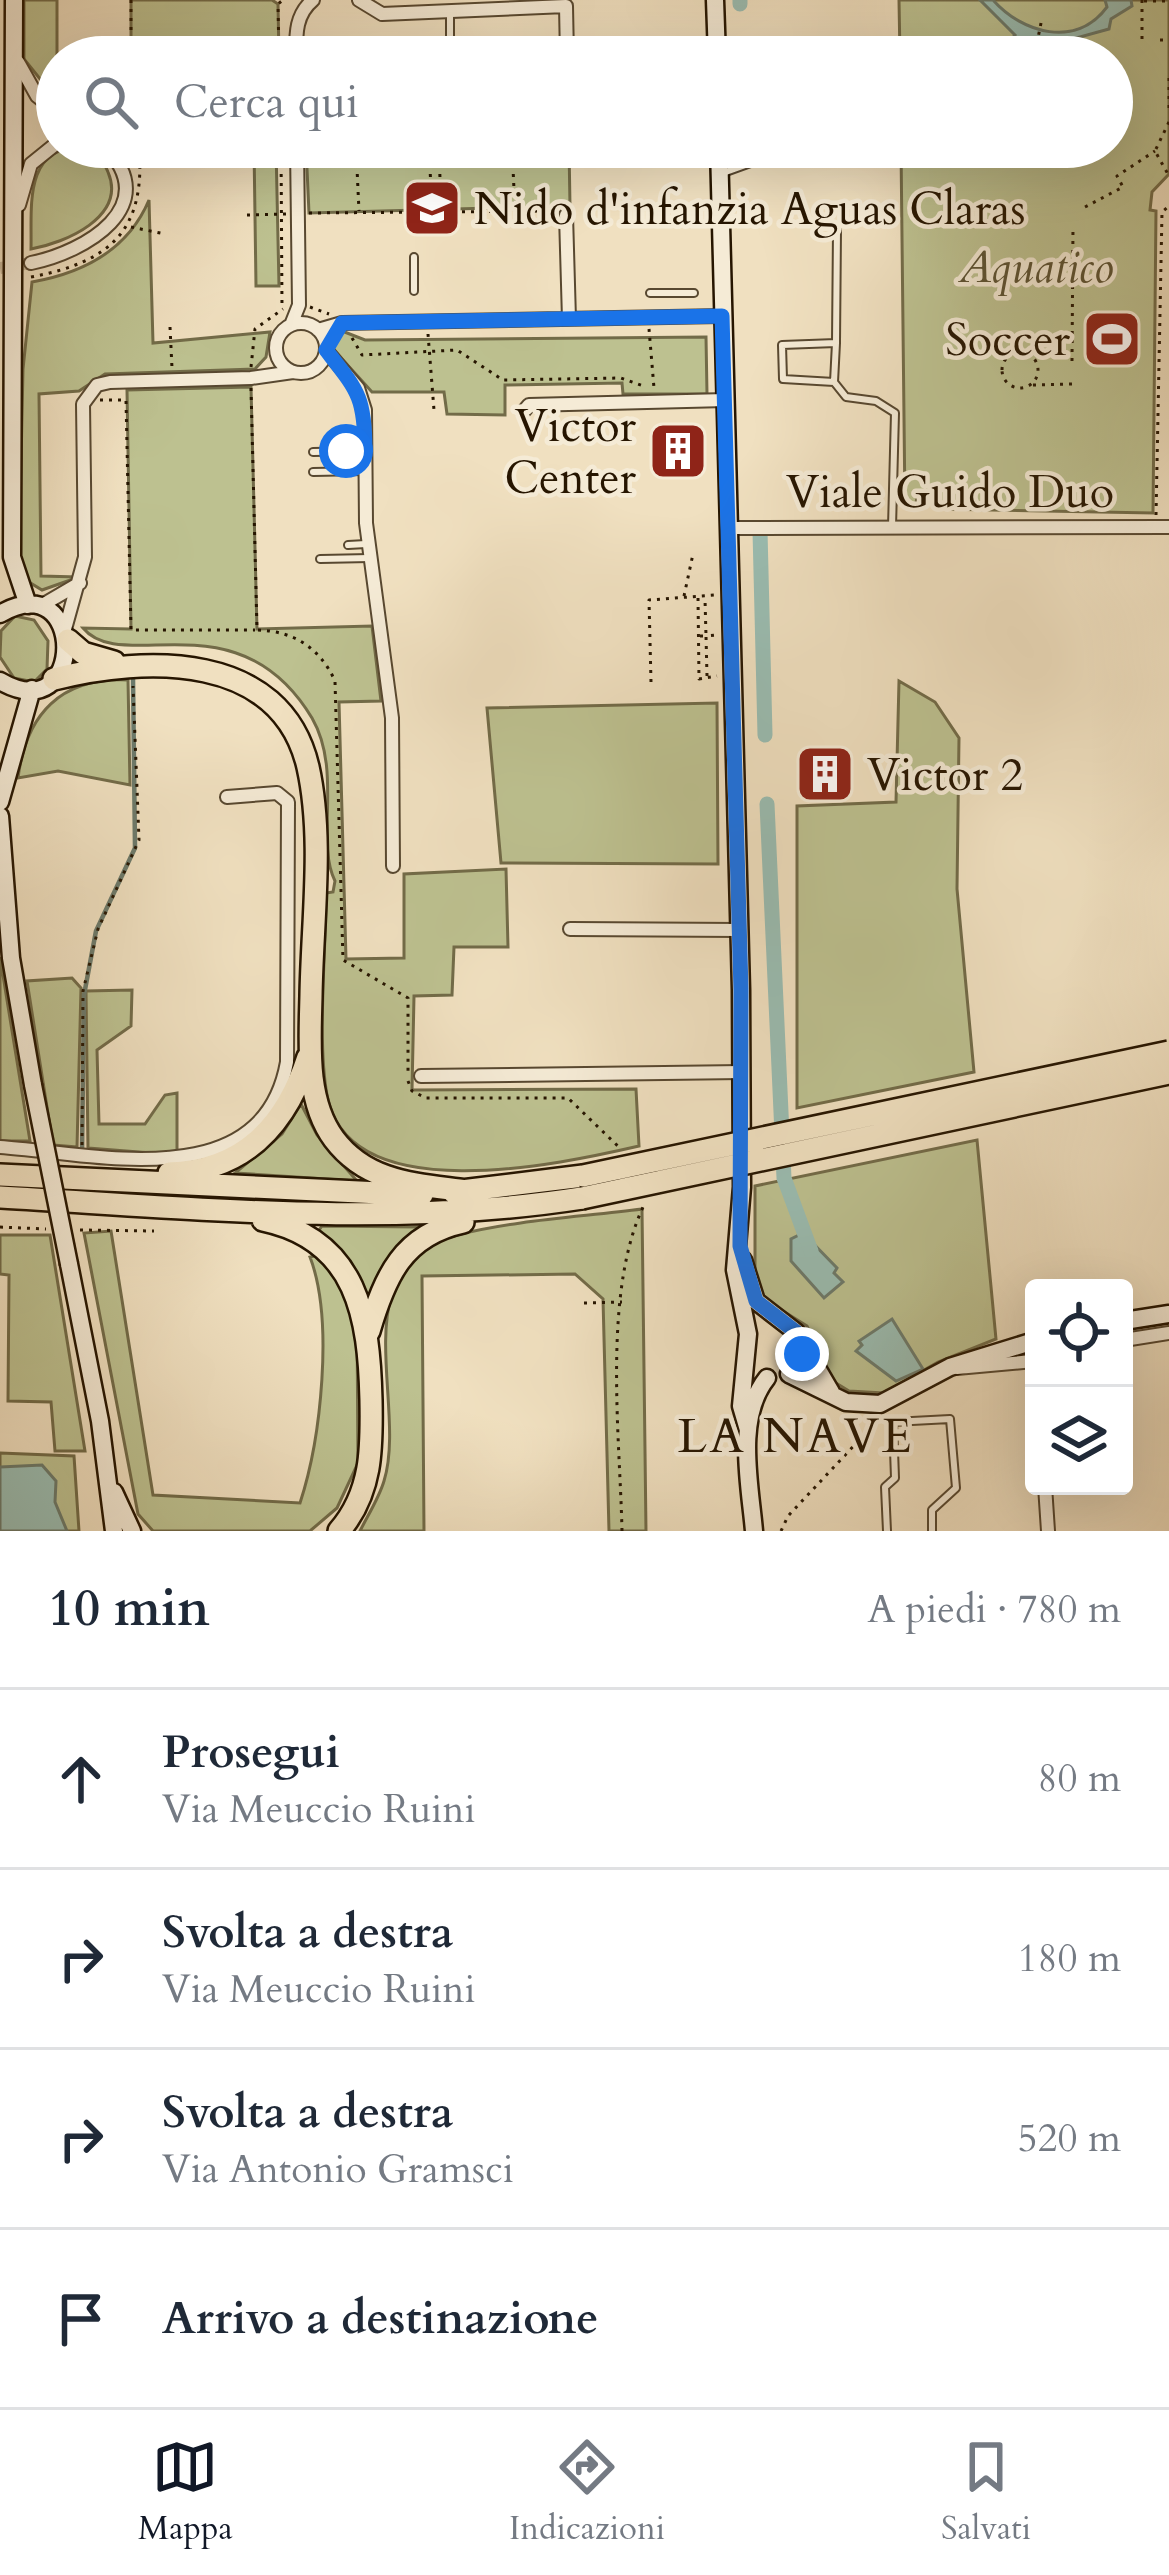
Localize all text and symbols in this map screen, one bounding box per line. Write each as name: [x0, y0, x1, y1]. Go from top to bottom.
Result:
search box: [36, 36, 1133, 168]
icon: search: [78, 69, 144, 135]
text: Cerca qui: [174, 72, 359, 133]
school or university icon: Nido d'infanzia Aguas Claras: [401, 177, 463, 239]
place label: Nido d'infanzia Aguas Claras: [474, 179, 1026, 240]
park label: Aquatico: [957, 237, 1114, 298]
sports icon: Soccer: [1081, 308, 1143, 370]
place label: Soccer: [945, 310, 1071, 371]
place label: Victor Center: [505, 396, 637, 509]
building icon: Victor Center: [647, 420, 709, 482]
route start: [319, 424, 373, 478]
street label: Viale Guido Duo: [786, 462, 1114, 523]
building icon: Victor 2: [794, 743, 856, 805]
place label: Victor 2: [867, 745, 1023, 806]
map controls: [1025, 1279, 1133, 1495]
button: locate: [1025, 1279, 1133, 1387]
route end: [775, 1327, 829, 1381]
button: layers: [1025, 1387, 1133, 1495]
district label: LA NAVE: [677, 1404, 915, 1469]
text: 10 min: [48, 1574, 210, 1644]
text: A piedi · 780 m: [867, 1583, 1121, 1636]
text: Prosegui: [162, 1722, 340, 1783]
icon: ahead: [48, 1746, 114, 1812]
text: 80 m: [1038, 1752, 1121, 1805]
text: Via Meuccio Ruini: [162, 1783, 475, 1836]
text: Svolta a destra: [162, 1902, 453, 1963]
icon: right: [48, 1926, 114, 1992]
text: 180 m: [1018, 1932, 1121, 1985]
text: Via Meuccio Ruini: [162, 1963, 475, 2016]
text: Svolta a destra: [162, 2082, 453, 2143]
icon: right: [48, 2106, 114, 2172]
text: 520 m: [1018, 2112, 1121, 2165]
text: Via Antonio Gramsci: [162, 2143, 514, 2196]
icon: arrive: [48, 2286, 114, 2352]
text: Arrivo a destinazione: [162, 2288, 599, 2349]
tab: Mappa: [138, 2434, 233, 2551]
tab: Indicazioni: [509, 2434, 665, 2551]
tab: Salvati: [941, 2434, 1031, 2551]

